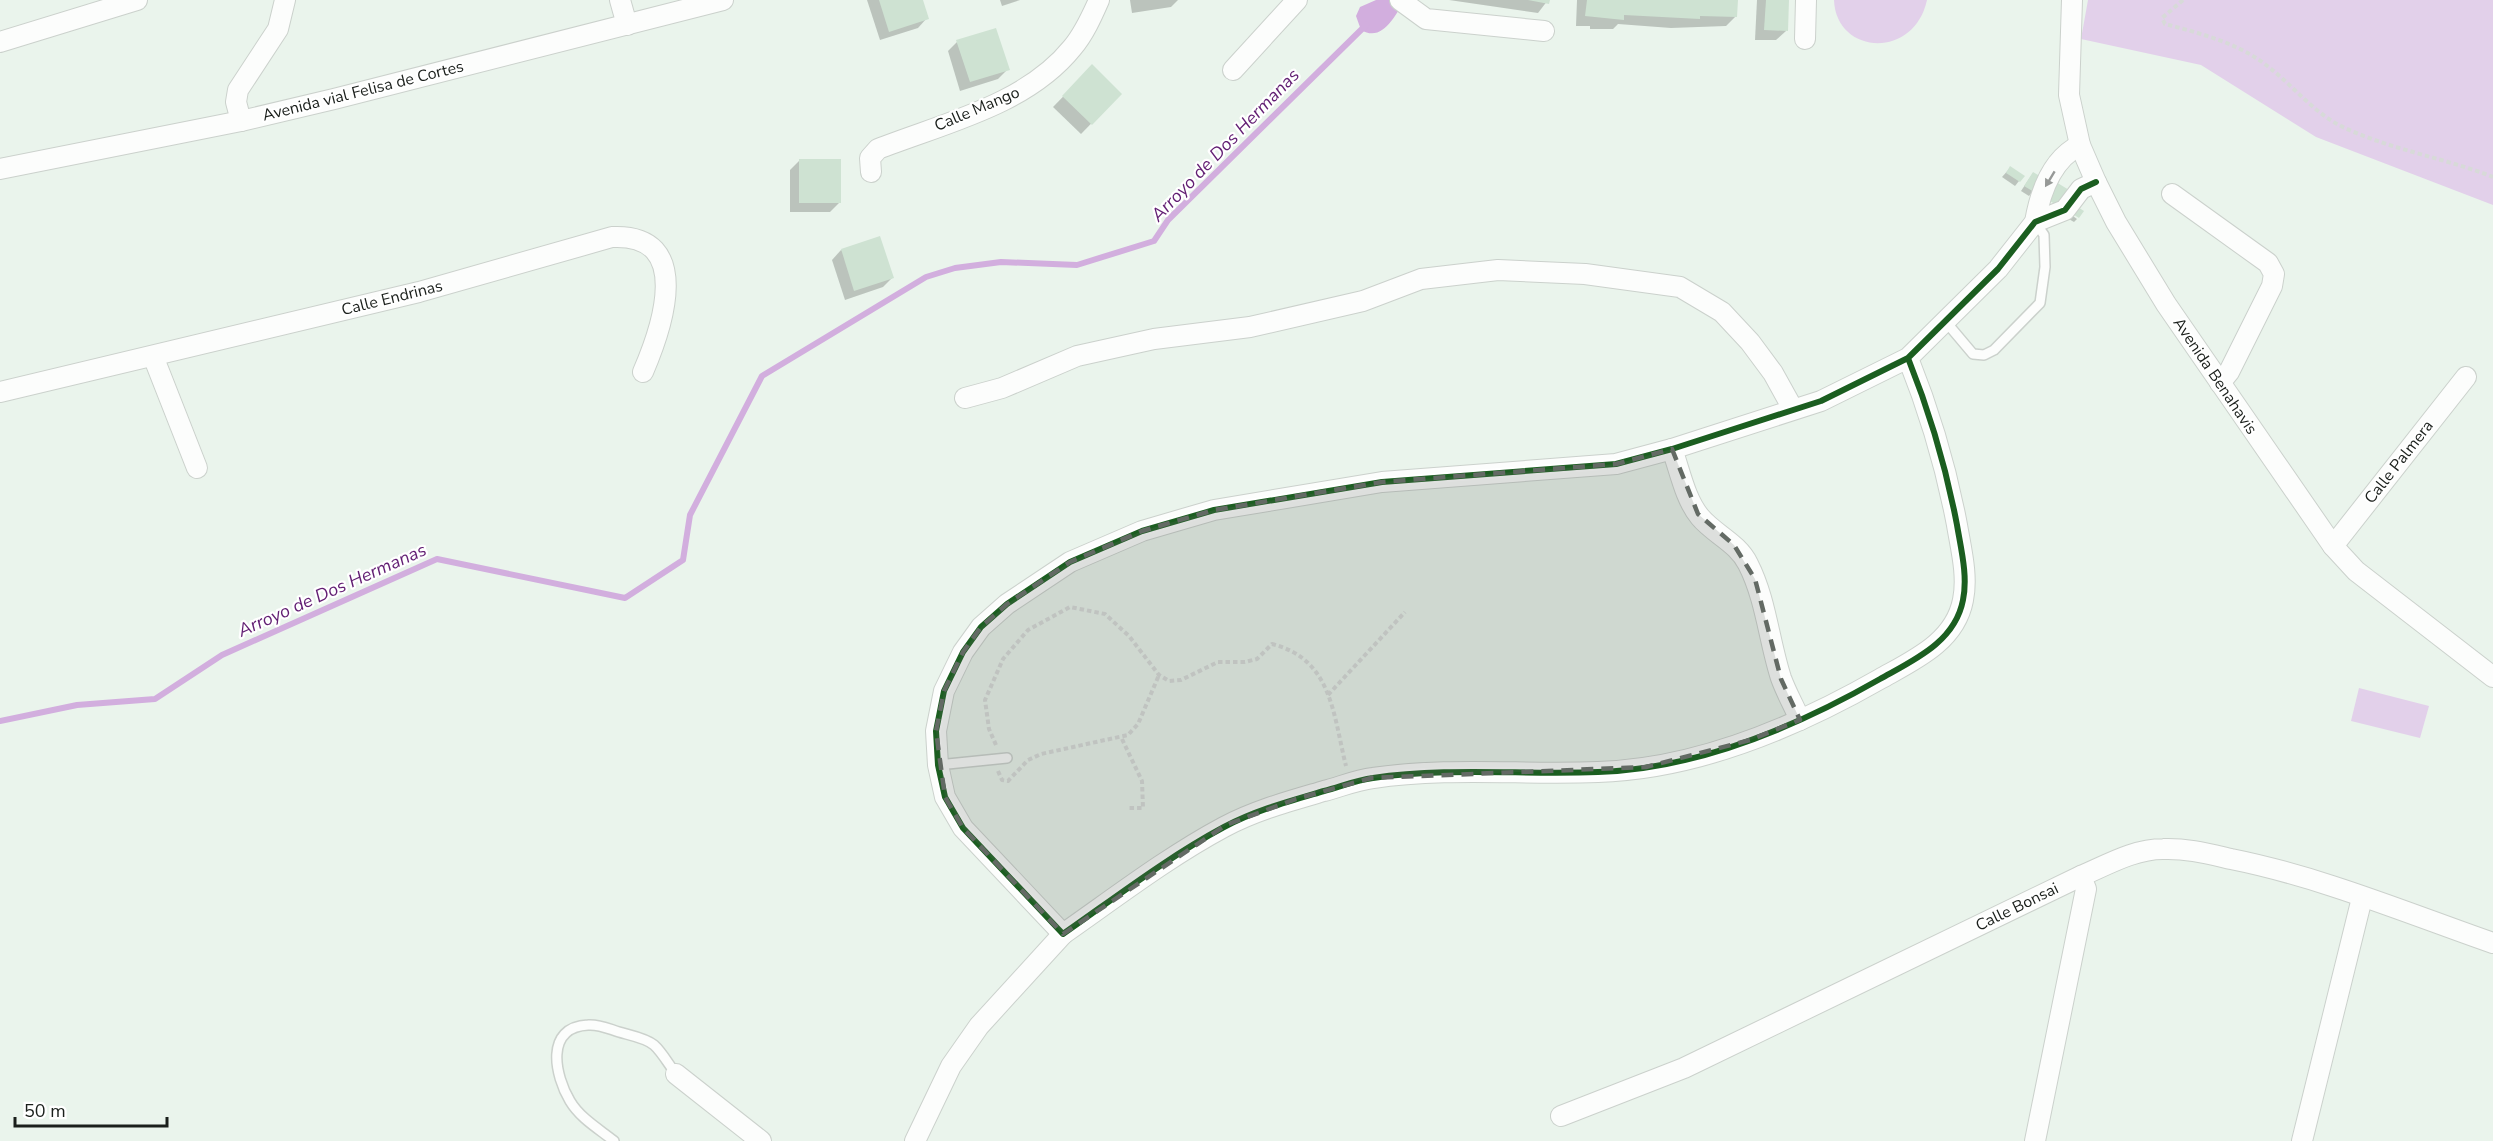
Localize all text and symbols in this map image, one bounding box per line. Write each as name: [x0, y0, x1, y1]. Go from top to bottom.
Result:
street label: Avenida vial Felisa de Cortes: [260, 55, 466, 127]
water label: Arroyo de Dos Hermanas: [1145, 63, 1304, 227]
street label: Calle Mango: [931, 81, 1023, 137]
one-way arrow: [2044, 171, 2055, 187]
street label: Calle Endrinas: [339, 275, 445, 321]
street label: Avenida Benahavis: [2168, 313, 2262, 439]
street label: Calle Palmera: [2359, 416, 2439, 508]
water label: Arroyo de Dos Hermanas: [233, 538, 430, 643]
street label: Calle Bonsai: [1972, 877, 2062, 937]
scale bar: [15, 1090, 166, 1128]
text: 50 m: [24, 1099, 66, 1123]

